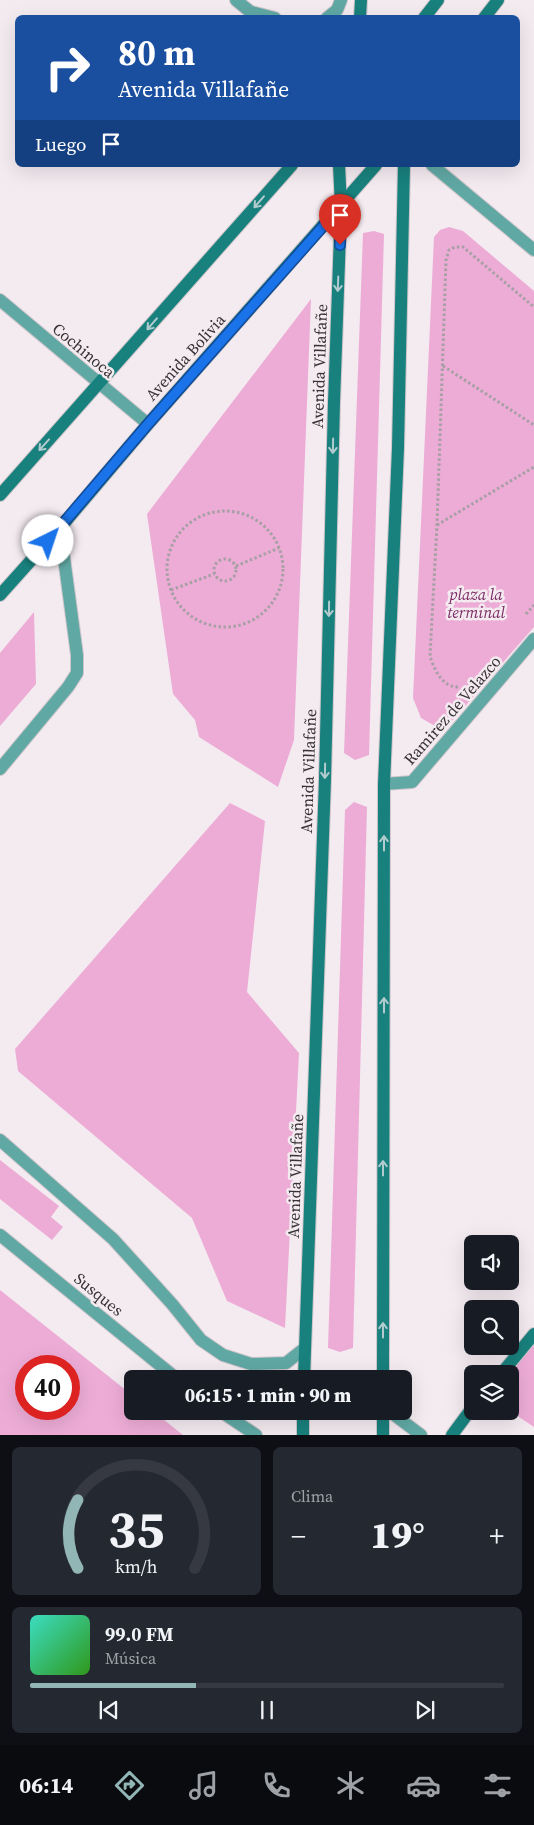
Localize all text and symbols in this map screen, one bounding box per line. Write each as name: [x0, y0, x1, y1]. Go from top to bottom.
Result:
text: 80 m: [118, 29, 195, 77]
icon: right: [35, 35, 100, 100]
text: Avenida Villafañe: [118, 74, 289, 104]
icon: arrive: [97, 130, 125, 158]
text: Luego: [35, 131, 87, 157]
pin: [319, 194, 361, 245]
one-way arrow: [254, 195, 265, 208]
icon: arrive: [326, 201, 354, 229]
one-way arrow: [334, 275, 343, 291]
street label: Avenida Villafañe: [306, 303, 332, 429]
street label: Avenida Bolivia: [140, 308, 230, 405]
street label: Cochinoca: [48, 317, 121, 383]
one-way arrow: [146, 317, 158, 330]
one-way arrow: [328, 438, 338, 454]
one-way arrow: [38, 439, 50, 452]
position arrow: [21, 514, 73, 566]
park label: plaza la terminal: [447, 583, 506, 623]
one-way arrow: [324, 600, 334, 616]
street label: Ramirez de Velazco: [398, 650, 506, 769]
street label: Avenida Villafañe: [295, 708, 321, 834]
one-way arrow: [320, 762, 330, 779]
one-way arrow: [379, 835, 389, 851]
one-way arrow: [379, 997, 389, 1014]
street label: Avenida Villafañe: [282, 1113, 308, 1239]
one-way arrow: [378, 1160, 388, 1176]
map controls: [464, 1235, 519, 1420]
button: sound: [464, 1235, 519, 1290]
street label: Susques: [70, 1267, 128, 1321]
button: search: [464, 1300, 519, 1355]
one-way arrow: [378, 1322, 388, 1338]
speed limit sign: 40: [15, 1355, 80, 1420]
button: layers: [464, 1365, 519, 1420]
text: 06:15 · 1 min · 90 m: [185, 1382, 351, 1408]
text: Clima: [291, 1485, 333, 1507]
text: 35: [108, 1493, 165, 1564]
text: 19°: [370, 1509, 425, 1561]
text: −: [291, 1517, 306, 1555]
text: +: [489, 1517, 504, 1555]
text: km/h: [115, 1554, 158, 1579]
text: 99.0 FM: [105, 1621, 174, 1647]
text: Música: [105, 1647, 156, 1669]
icon: previous: [95, 1696, 123, 1724]
icon: pause: [253, 1696, 281, 1724]
icon: next: [411, 1696, 439, 1724]
icon: directions: [112, 1768, 147, 1803]
icon: music: [186, 1768, 221, 1803]
icon: phone: [259, 1768, 294, 1803]
icon: climate: [333, 1768, 368, 1803]
icon: car: [406, 1768, 441, 1803]
icon: filters: [480, 1768, 515, 1803]
text: 06:14: [19, 1770, 74, 1800]

